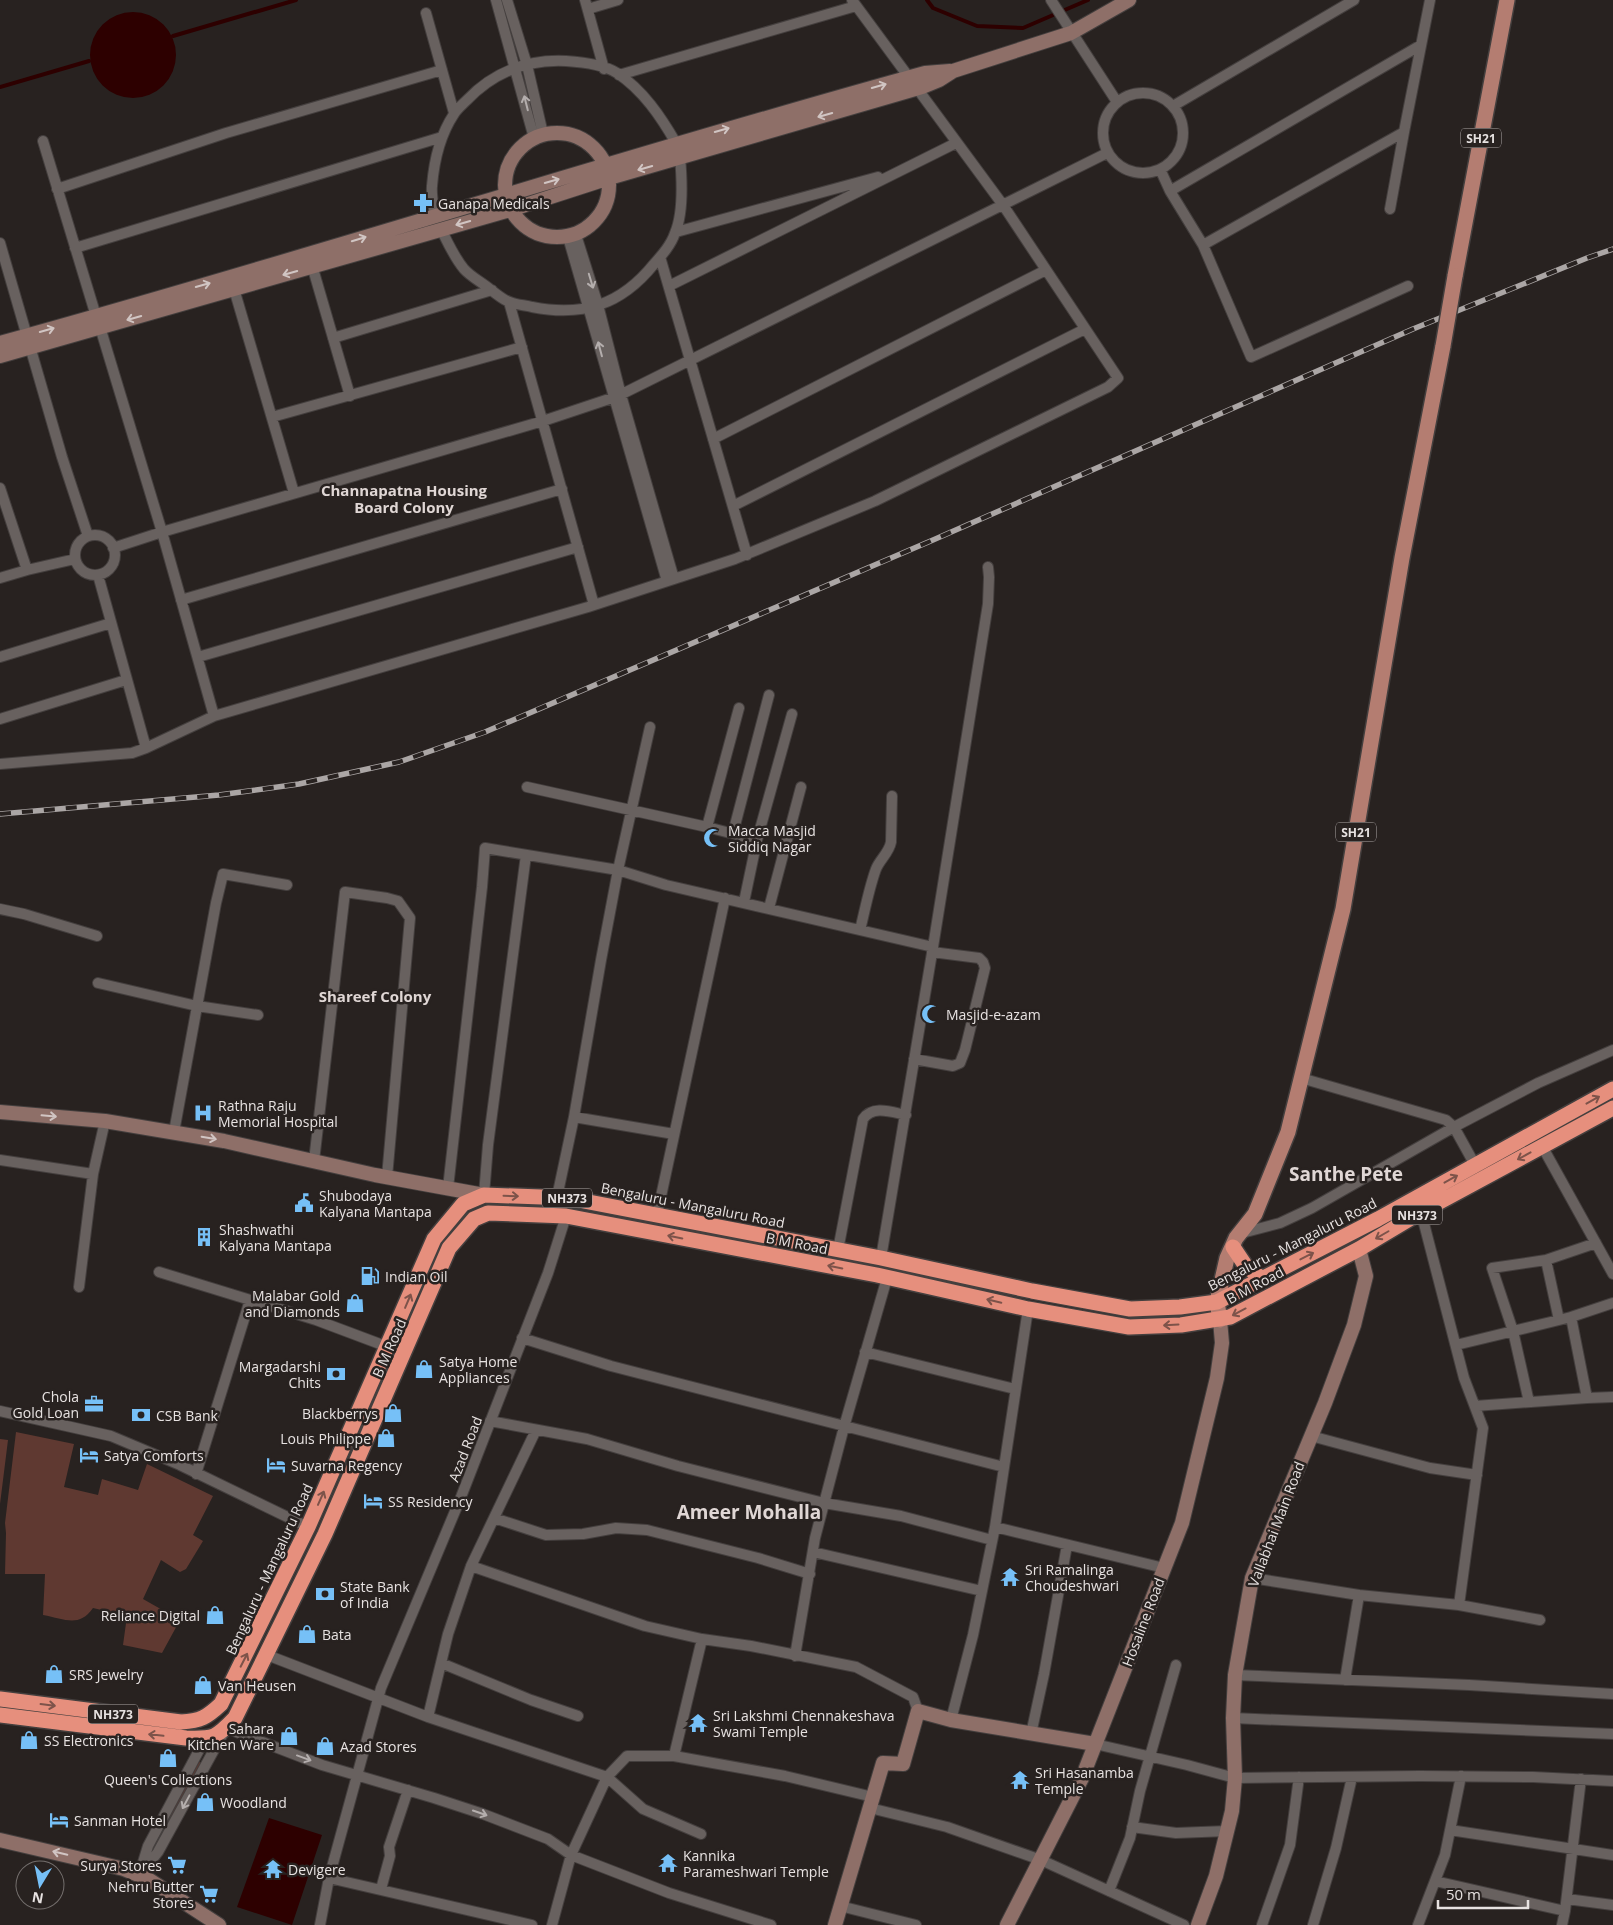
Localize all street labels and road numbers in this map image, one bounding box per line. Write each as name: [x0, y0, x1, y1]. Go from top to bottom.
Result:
road number: SH21: [1461, 128, 1501, 148]
road number: SH21: [1336, 822, 1376, 842]
street label: Bengaluru - Mangaluru Road: [599, 1178, 787, 1232]
road number: NH373: [542, 1188, 592, 1208]
street label: Bengaluru - Mangaluru Road: [1204, 1193, 1380, 1295]
road number: NH373: [1392, 1206, 1442, 1224]
street label: B M Road: [765, 1228, 829, 1258]
street label: B M Road: [1223, 1262, 1287, 1308]
street label: B M Road: [368, 1316, 410, 1380]
street label: Azad Road: [444, 1413, 486, 1485]
street label: Vallabhai Main Road: [1243, 1459, 1309, 1589]
street label: Bengaluru - Mangaluru Road: [221, 1480, 317, 1658]
street label: Hosaline Road: [1117, 1575, 1169, 1669]
road number: NH373: [88, 1705, 138, 1724]

